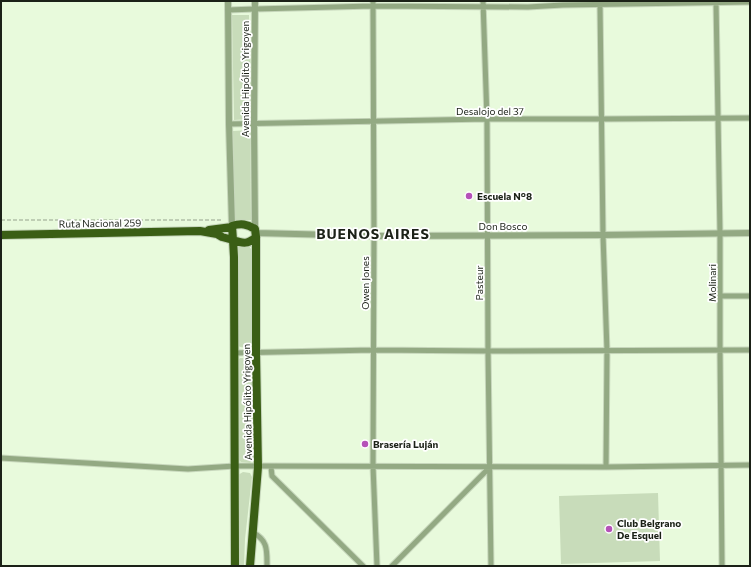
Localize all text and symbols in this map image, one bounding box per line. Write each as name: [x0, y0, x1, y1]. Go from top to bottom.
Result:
street label: Avenida Hipólito Yrigoyen: [239, 21, 251, 137]
street label: Desalojo del 37: [456, 105, 524, 117]
place label: Escuela N°8: [477, 190, 532, 202]
marker: Escuela N°8: [464, 191, 474, 201]
street label: Ruta Nacional 259: [59, 216, 141, 230]
street label: Don Bosco: [479, 220, 527, 232]
district label: BUENOS AIRES: [316, 225, 430, 242]
street label: Owen Jones: [359, 256, 371, 310]
street label: Molinari: [706, 264, 718, 302]
street label: Pasteur: [473, 266, 485, 300]
street label: Avenida Hipólito Yrigoyen: [240, 344, 254, 460]
place label: Brasería Luján: [373, 438, 438, 450]
marker: Brasería Luján: [360, 439, 370, 449]
place label: Club Belgrano De Esquel: [617, 517, 681, 541]
marker: Club Belgrano De Esquel: [604, 524, 614, 534]

